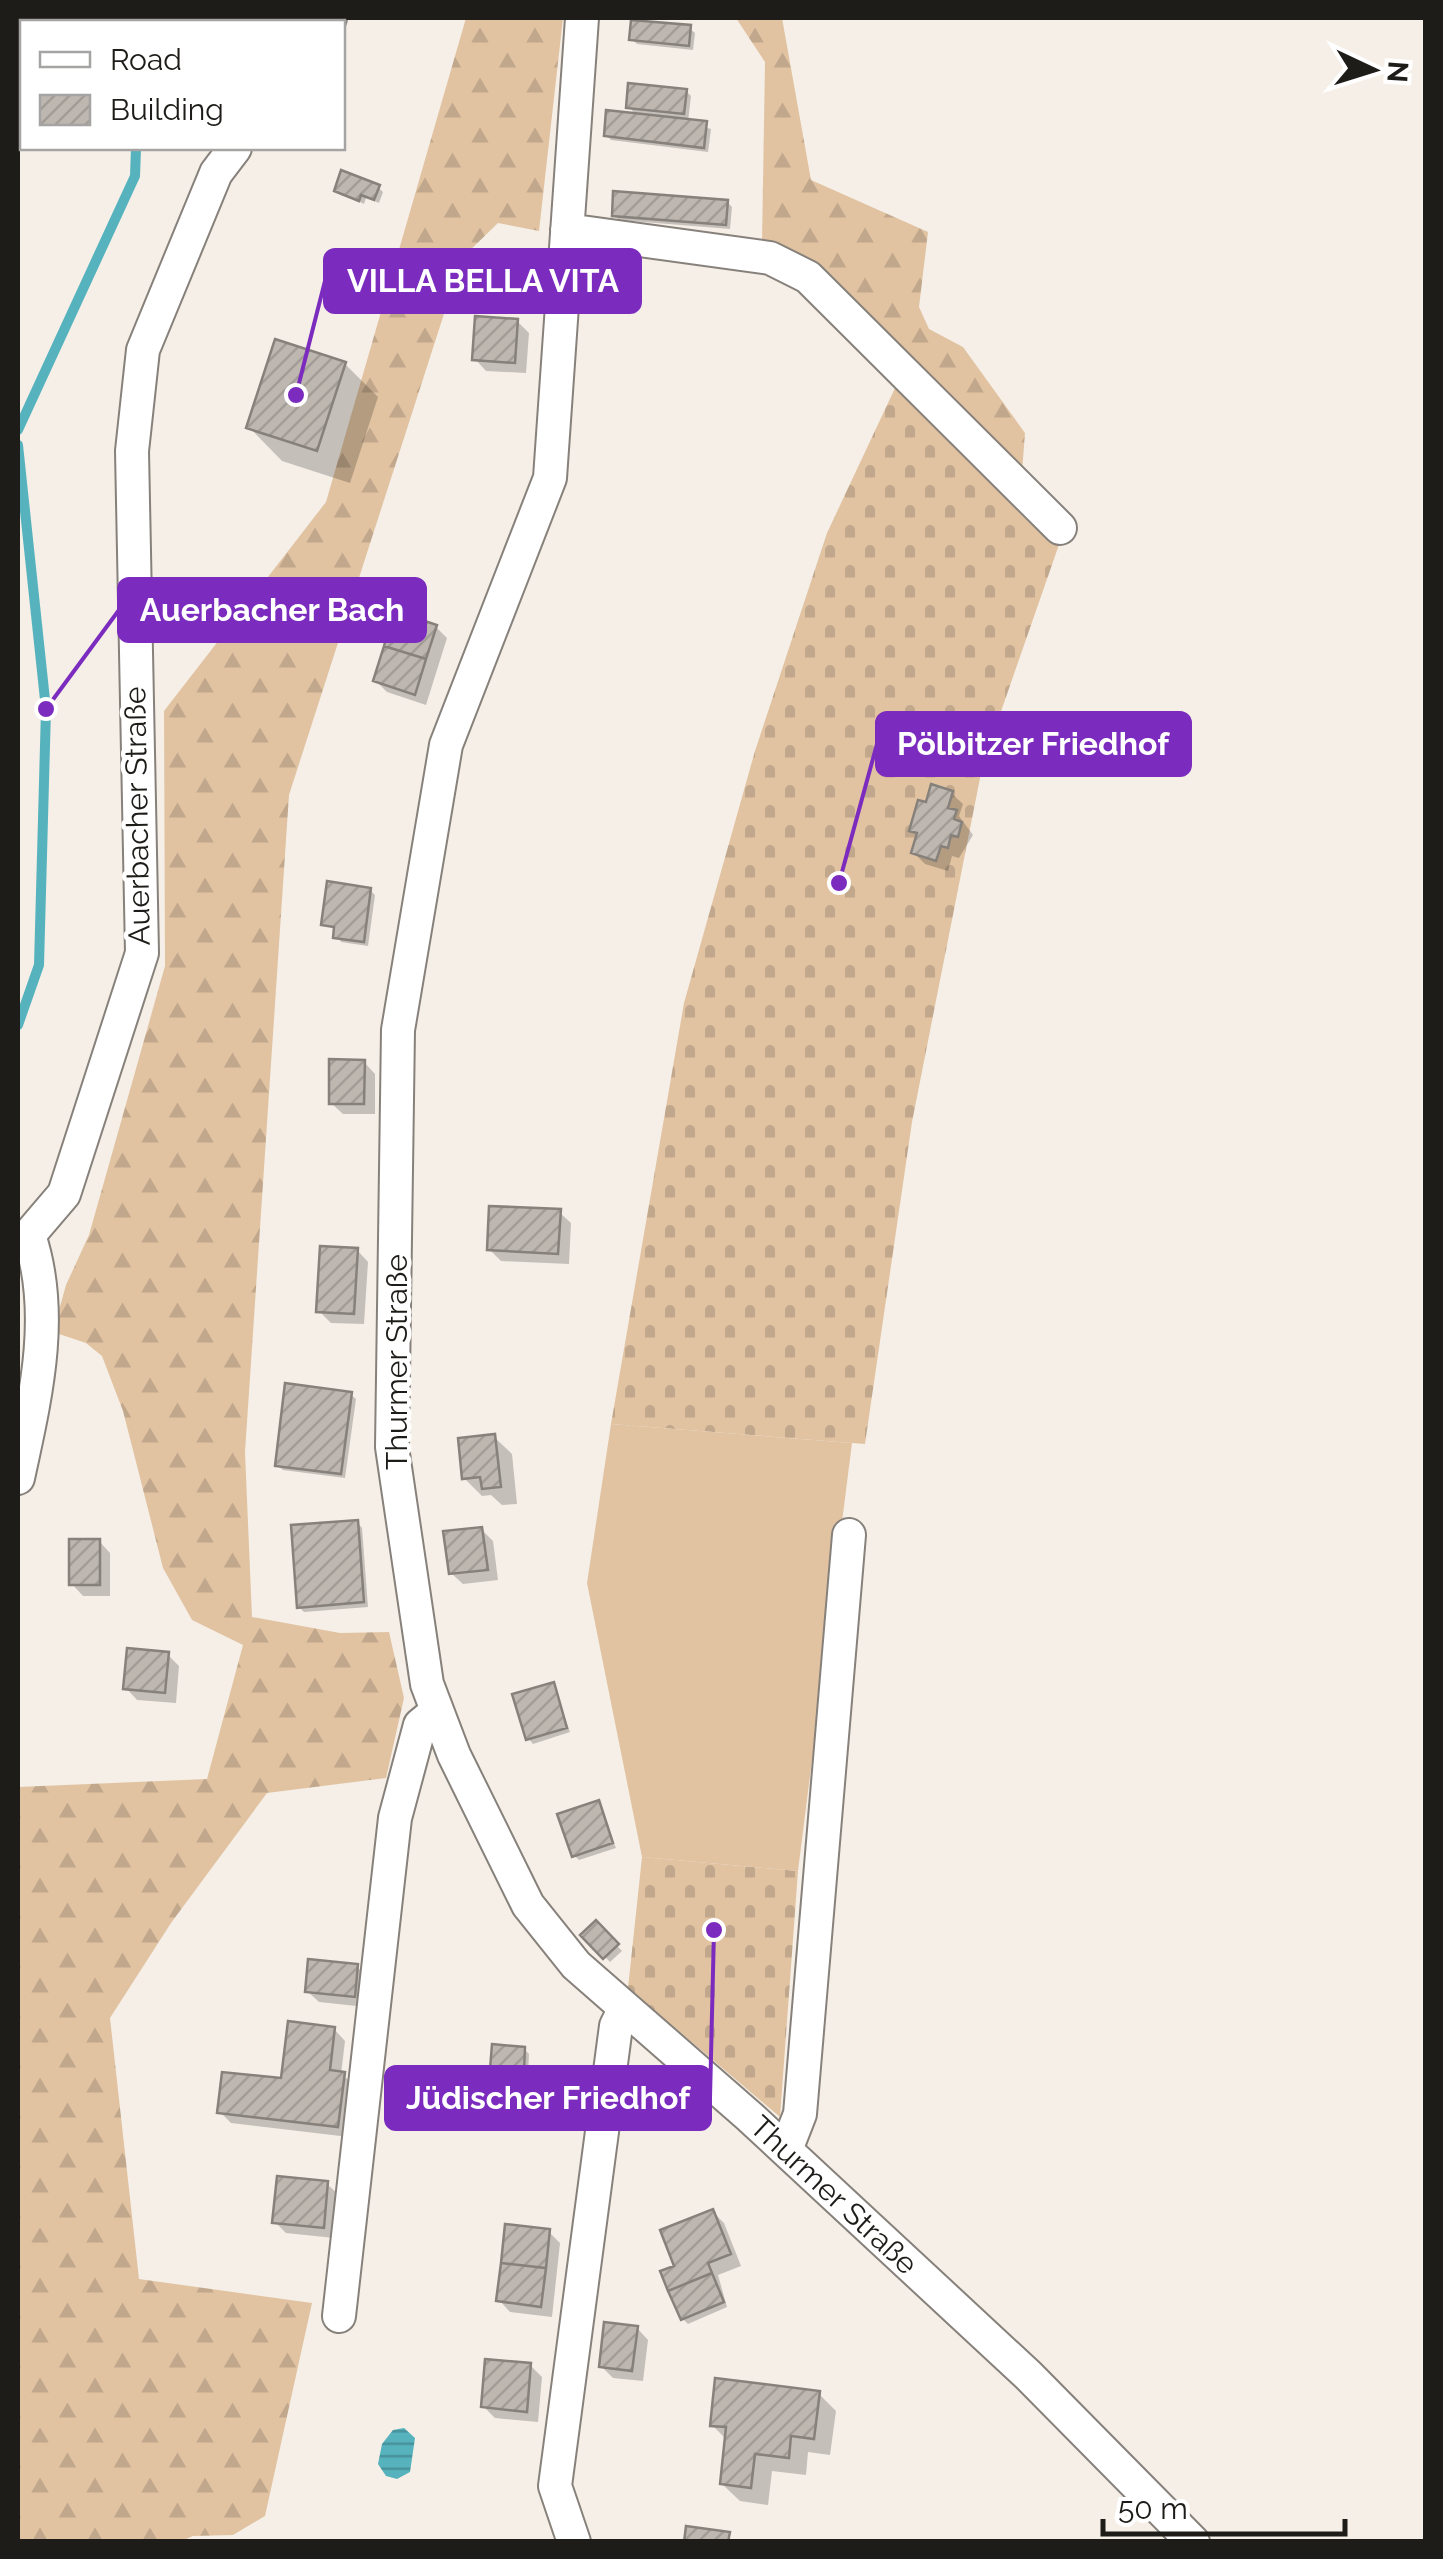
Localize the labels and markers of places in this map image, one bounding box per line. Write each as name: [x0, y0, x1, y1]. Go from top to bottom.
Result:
callout: VILLA BELLA VITA: [325, 250, 640, 312]
callout: Auerbacher Bach: [119, 579, 425, 641]
callout: Pölbitzer Friedhof: [877, 713, 1190, 775]
callout: Jüdischer Friedhof: [386, 2067, 710, 2129]

